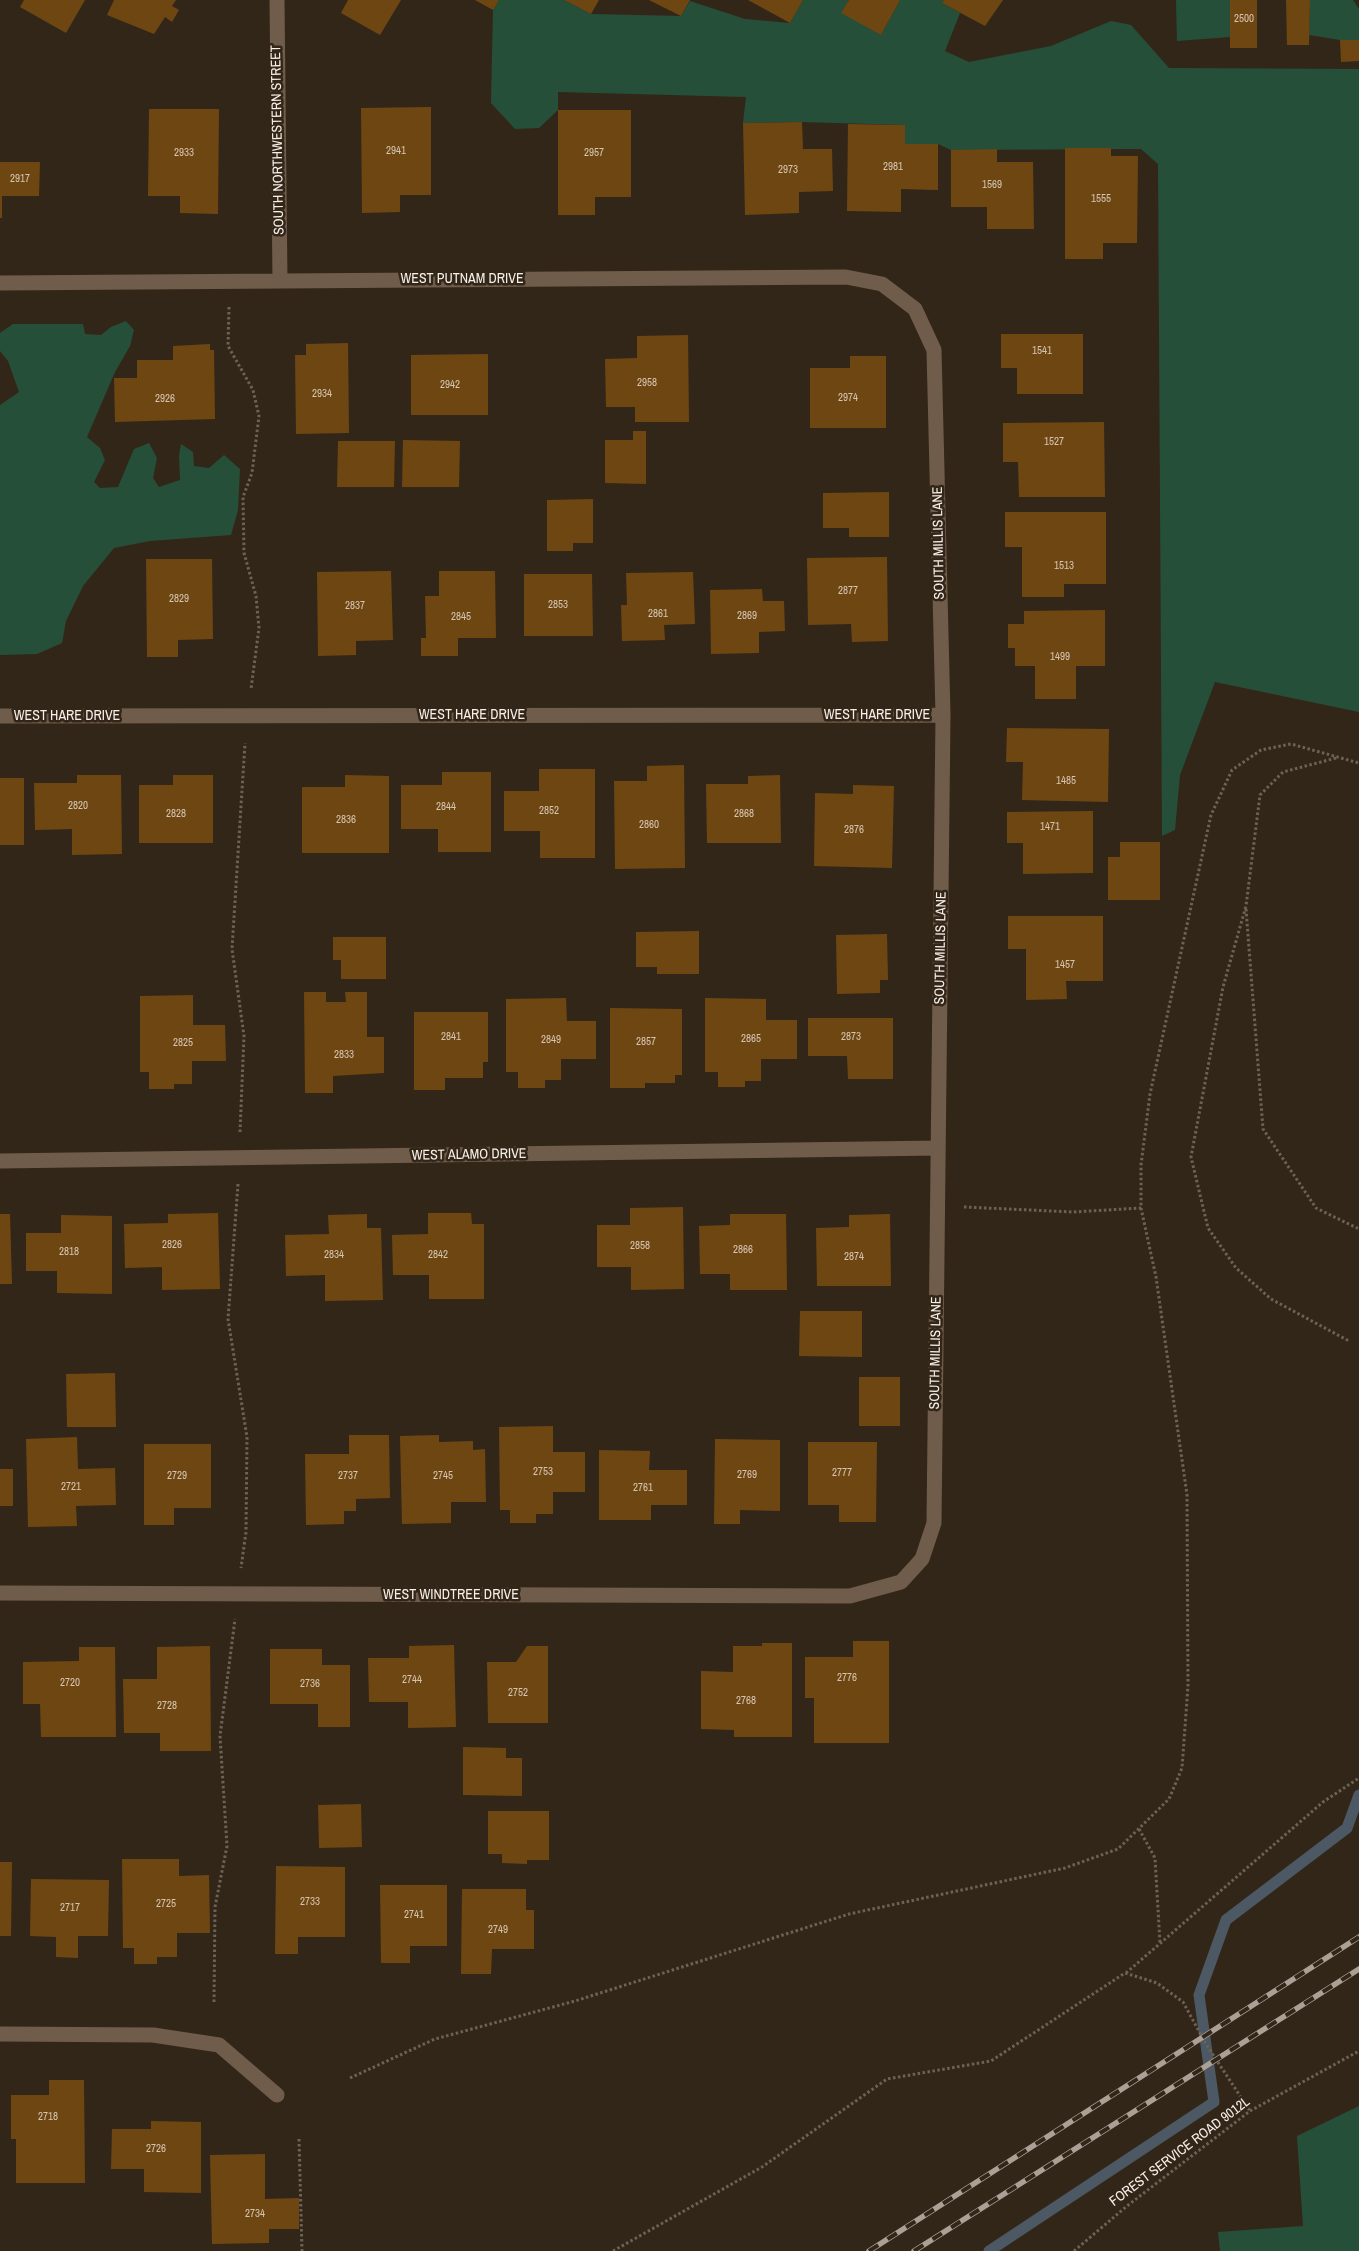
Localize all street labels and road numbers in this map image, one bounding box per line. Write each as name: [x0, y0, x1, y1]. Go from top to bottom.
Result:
street label: SOUTH NORTHWESTERN STREET: [268, 45, 288, 235]
street label: WEST PUTNAM DRIVE: [400, 271, 524, 287]
street label: SOUTH MILLIS LANE: [930, 486, 948, 600]
street label: WEST HARE DRIVE: [419, 707, 525, 723]
street label: WEST HARE DRIVE: [824, 707, 930, 723]
street label: WEST HARE DRIVE: [14, 708, 120, 724]
street label: SOUTH MILLIS LANE: [932, 891, 950, 1005]
street label: WEST ALAMO DRIVE: [411, 1146, 527, 1164]
street label: SOUTH MILLIS LANE: [927, 1296, 945, 1410]
street label: WEST WINDTREE DRIVE: [383, 1587, 519, 1603]
street label: FOREST SERVICE ROAD 9012L: [1106, 2094, 1254, 2210]

